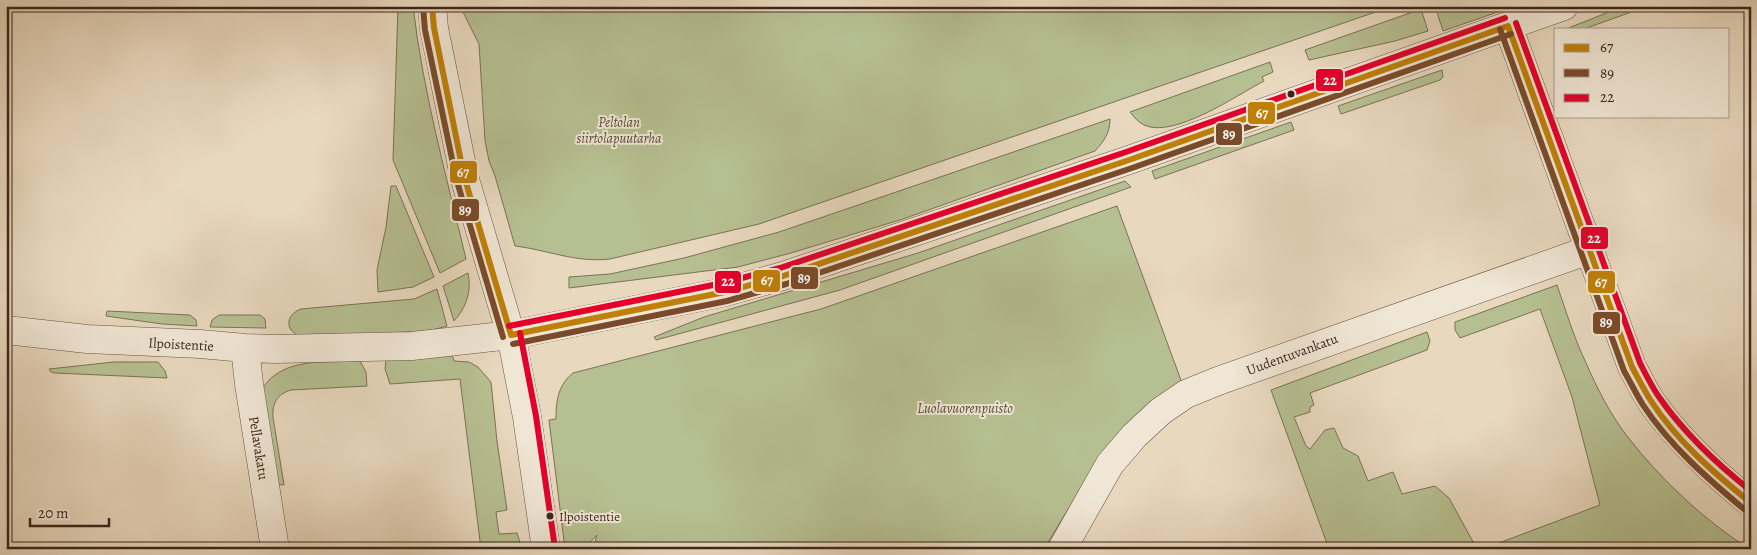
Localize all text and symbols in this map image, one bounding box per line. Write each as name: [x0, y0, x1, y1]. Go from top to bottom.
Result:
legend: [1554, 28, 1730, 118]
text: 67: [1600, 37, 1614, 57]
text: 89: [1600, 63, 1614, 83]
line badge: 22: [1315, 68, 1344, 92]
text: 22: [1323, 71, 1337, 90]
text: 22: [1600, 87, 1614, 107]
unlabelled marker: [1286, 89, 1296, 99]
line badge: 67: [1247, 101, 1276, 125]
text: 67: [1256, 104, 1268, 123]
park label: Peltolan siirtolapuutarha: [576, 113, 662, 148]
line badge: 89: [1215, 122, 1243, 146]
text: 89: [1222, 125, 1236, 144]
line badge: 67: [449, 160, 478, 184]
text: 67: [457, 163, 469, 182]
line badge: 89: [451, 198, 480, 222]
text: 89: [458, 201, 472, 220]
line badge: 22: [1580, 226, 1609, 250]
text: 22: [1587, 229, 1601, 248]
line badge: 89: [790, 266, 819, 290]
line badge: 67: [752, 269, 781, 293]
text: 89: [797, 269, 811, 288]
line badge: 22: [714, 270, 742, 294]
line badge: 67: [1587, 270, 1616, 294]
text: 67: [761, 271, 773, 290]
text: 22: [721, 272, 735, 291]
text: 67: [1595, 273, 1607, 292]
line badge: 89: [1592, 311, 1621, 335]
text: 89: [1599, 313, 1613, 332]
street label: Uudentuvankatu: [1244, 329, 1341, 380]
street label: Ilpoistentie: [148, 333, 214, 356]
park label: Luolavuorenpuisto: [917, 399, 1013, 418]
street label: Pellavakatu: [244, 415, 273, 482]
scale bar: [30, 495, 109, 527]
text: 20 m: [38, 503, 69, 523]
place label: Ilpoistentie: [559, 508, 620, 525]
marker: Ilpoistentie: [545, 511, 555, 521]

